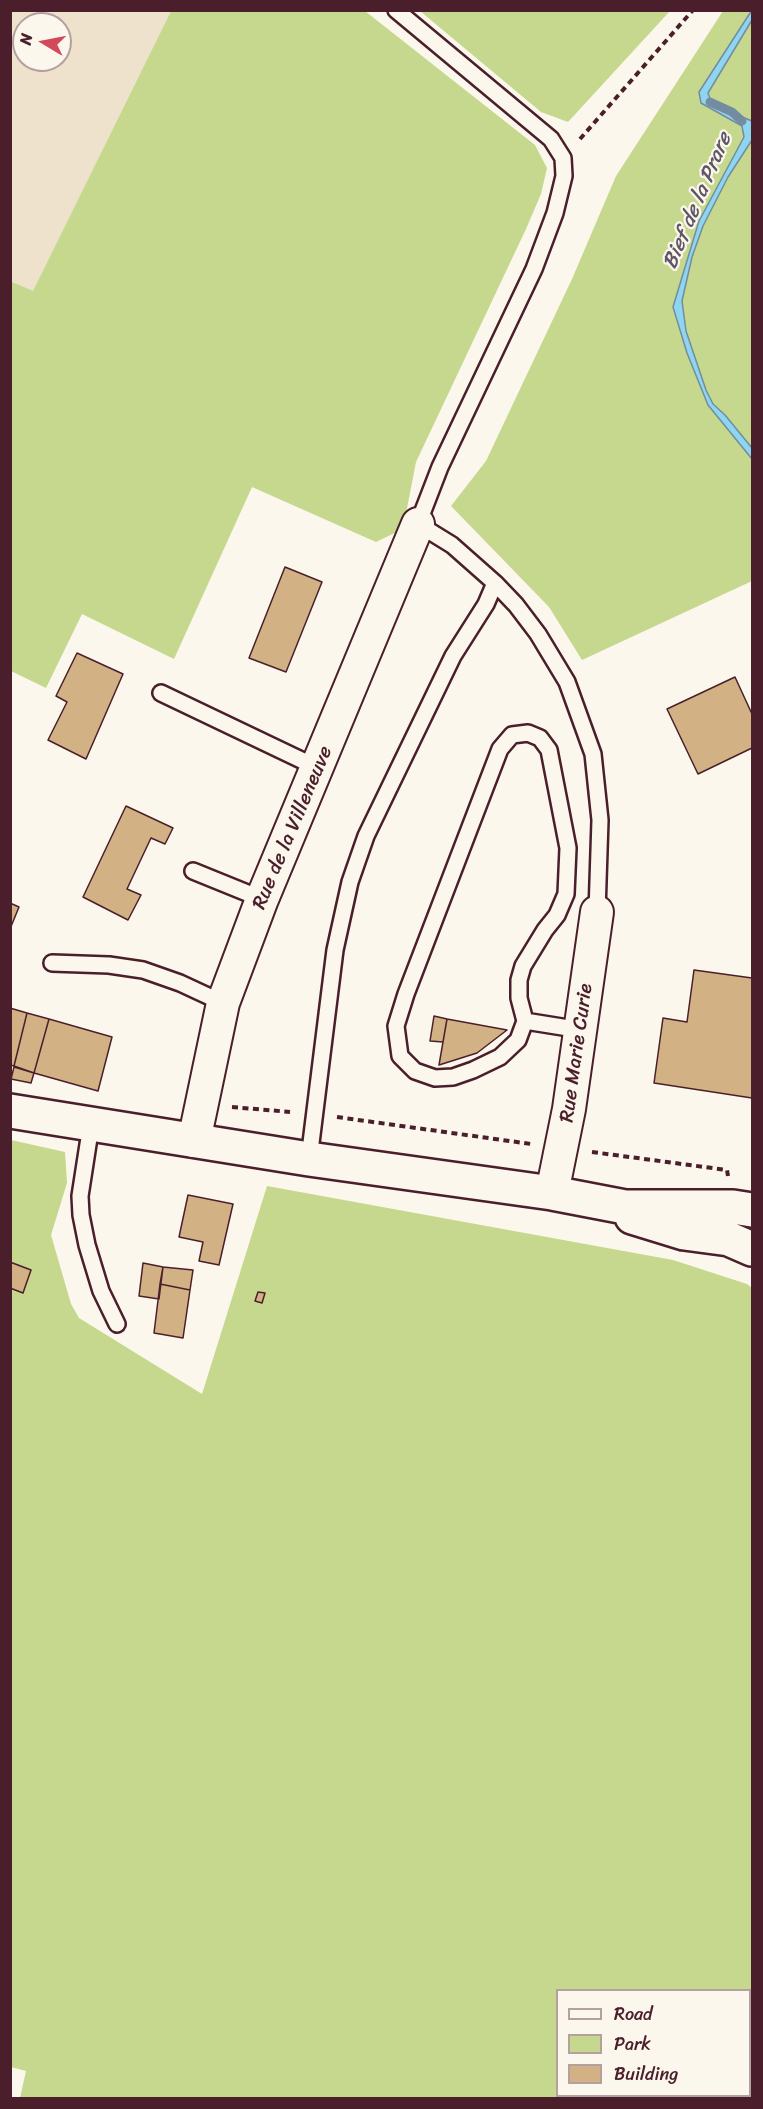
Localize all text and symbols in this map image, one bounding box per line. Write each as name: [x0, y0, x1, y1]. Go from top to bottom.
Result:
north arrow: [12, 12, 72, 72]
text: N: [11, 31, 41, 47]
water label: Bief de la Prare: [658, 129, 738, 273]
street label: Rue de la Villeneuve: [248, 743, 338, 913]
street label: Rue Marie Curie: [555, 982, 599, 1124]
legend: [556, 1989, 751, 2097]
text: Road: [614, 1998, 653, 2030]
text: Park: [614, 2028, 651, 2060]
text: Building: [614, 2058, 678, 2090]

